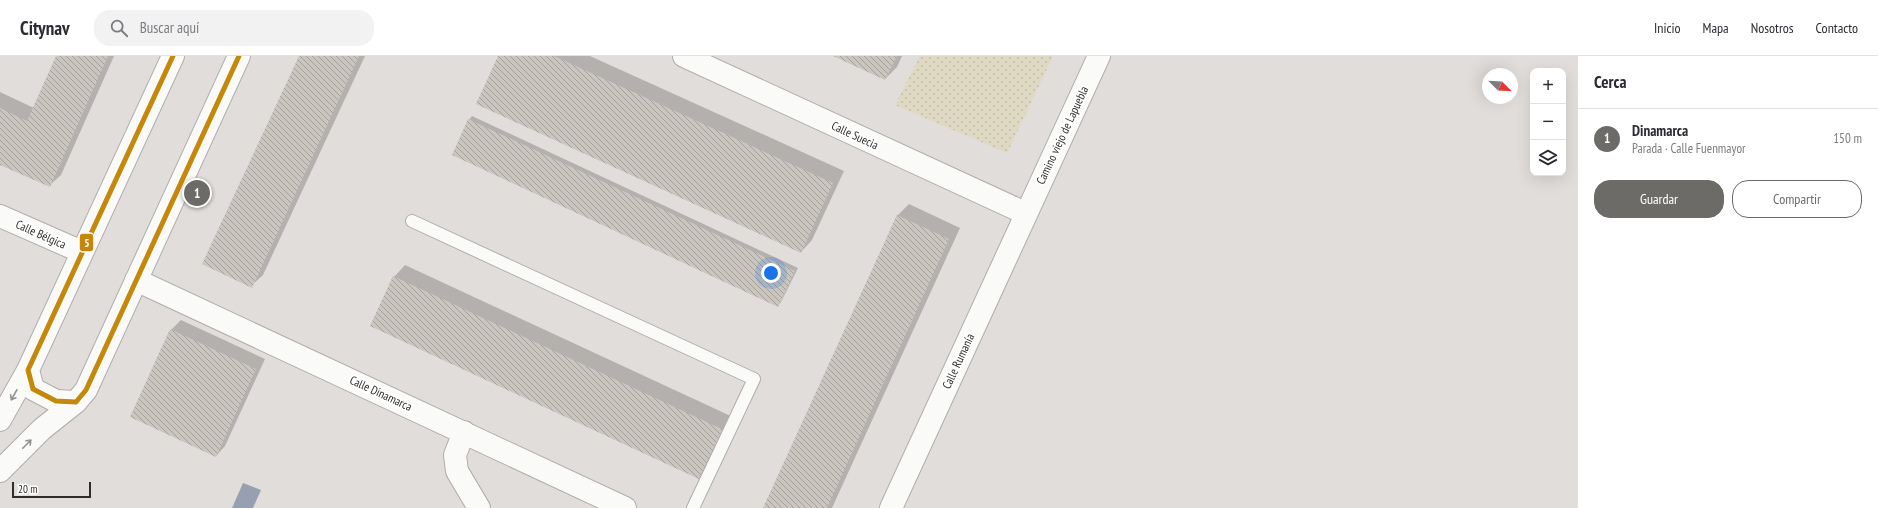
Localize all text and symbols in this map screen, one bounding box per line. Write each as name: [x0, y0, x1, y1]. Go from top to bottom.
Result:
search box: [94, 10, 374, 46]
text: Citynav: [20, 16, 70, 40]
icon: search: [108, 17, 130, 39]
text: Buscar aquí: [140, 18, 199, 37]
text: Inicio: [1654, 19, 1681, 37]
text: Mapa: [1703, 19, 1729, 37]
text: Nosotros: [1751, 19, 1794, 37]
text: Contacto: [1816, 19, 1858, 37]
north arrow: [1482, 68, 1518, 104]
map controls: [1530, 68, 1566, 176]
button: +: [1530, 68, 1566, 104]
text: Cerca: [1594, 71, 1627, 93]
street label: Camino viejo de Lapuebla: [1033, 83, 1091, 186]
button: −: [1530, 104, 1566, 140]
street label: Calle Suecia: [829, 118, 881, 152]
text: Dinamarca: [1632, 121, 1688, 140]
text: 1: [1604, 130, 1610, 147]
text: 150 m: [1833, 130, 1862, 147]
button: layers: [1530, 140, 1566, 176]
text: Parada · Calle Fuenmayor: [1632, 140, 1746, 157]
pin: 1: [184, 178, 210, 208]
button: Guardar: [1594, 180, 1724, 218]
button: Compartir: [1732, 180, 1862, 218]
street label: Calle Bélgica: [14, 216, 69, 252]
line badge: 5: [79, 233, 94, 252]
text: 5: [84, 236, 90, 250]
your location: [761, 263, 781, 283]
street label: Calle Rumanía: [939, 331, 977, 391]
street label: Calle Dinamarca: [347, 372, 415, 414]
one-way arrow: [9, 389, 17, 401]
one-way arrow: [22, 439, 32, 449]
scale bar: [12, 480, 91, 499]
text: 20 m: [18, 482, 37, 496]

